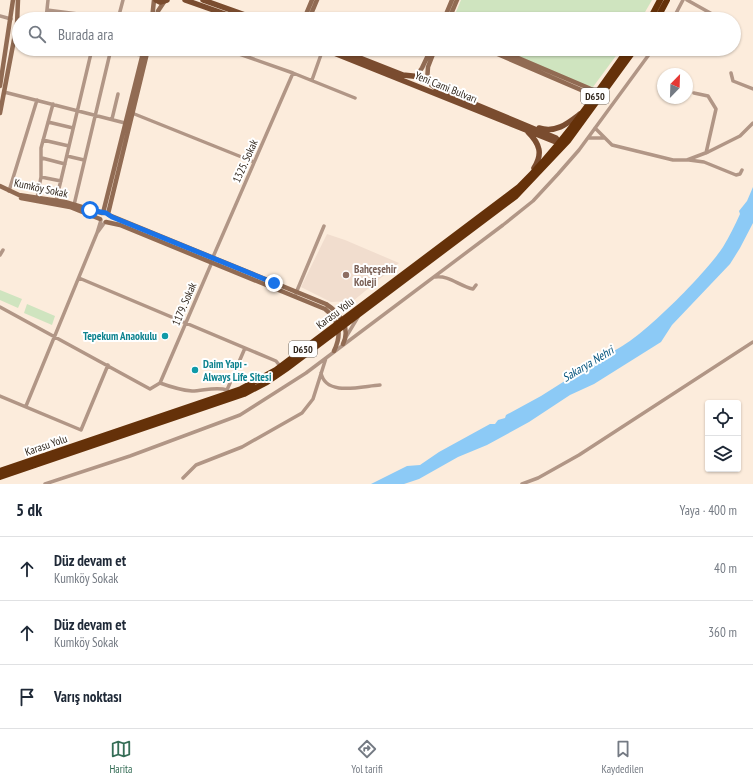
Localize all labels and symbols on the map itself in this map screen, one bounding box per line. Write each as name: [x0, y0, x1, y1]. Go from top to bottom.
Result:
street label: Yeni Cami Bulvarı: [413, 68, 479, 106]
north arrow: [657, 68, 693, 104]
road number: D650: [581, 88, 609, 104]
street label: 1325. Sokak: [229, 137, 261, 185]
street label: Kumköy Sokak: [13, 175, 70, 201]
route start: [81, 201, 99, 219]
place label: Bahçeşehir Koleji: [354, 262, 397, 289]
marker: Bahçeşehir Koleji: [341, 270, 351, 280]
route end: [265, 274, 283, 292]
street label: 1179. Sokak: [169, 280, 200, 328]
street label: Karasu Yolu: [313, 294, 357, 332]
place label: Tepekum Anaokulu: [83, 329, 157, 343]
marker: Tepekum Anaokulu: [160, 331, 170, 341]
road number: D650: [289, 341, 317, 357]
water label: Sakarya Nehri: [559, 342, 617, 385]
place label: Daim Yapı - Always Life Sitesi: [202, 357, 272, 384]
marker: Daim Yapı - Always Life Sitesi: [190, 365, 200, 375]
street label: Karasu Yolu: [23, 431, 69, 459]

